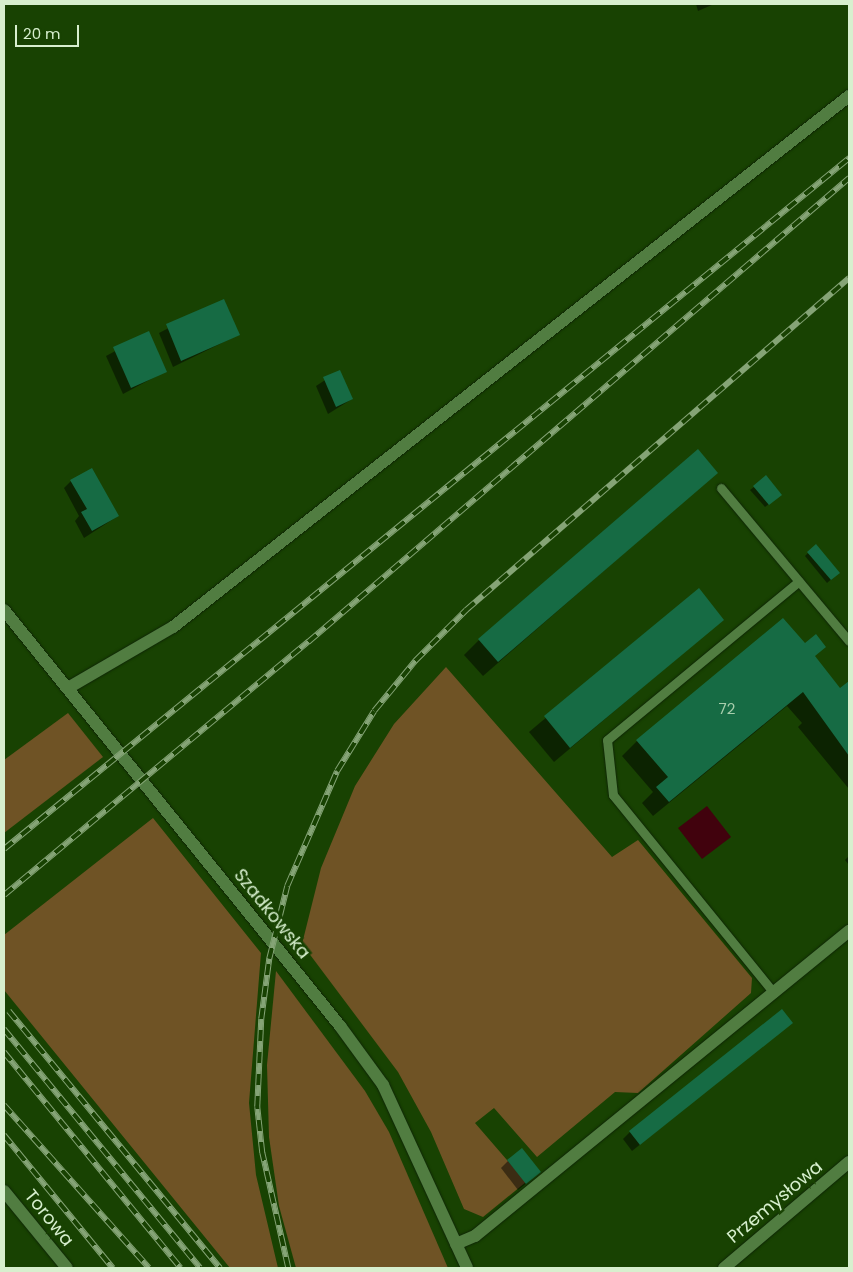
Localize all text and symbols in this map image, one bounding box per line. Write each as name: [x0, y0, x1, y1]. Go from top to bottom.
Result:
scale bar: [18, 15, 81, 47]
text: 20 m: [23, 23, 61, 44]
house number: 72: [719, 700, 735, 718]
street label: Szadkowska: [229, 865, 315, 963]
street label: Przemysłowa: [723, 1156, 827, 1248]
street label: Torowa: [20, 1185, 78, 1251]

